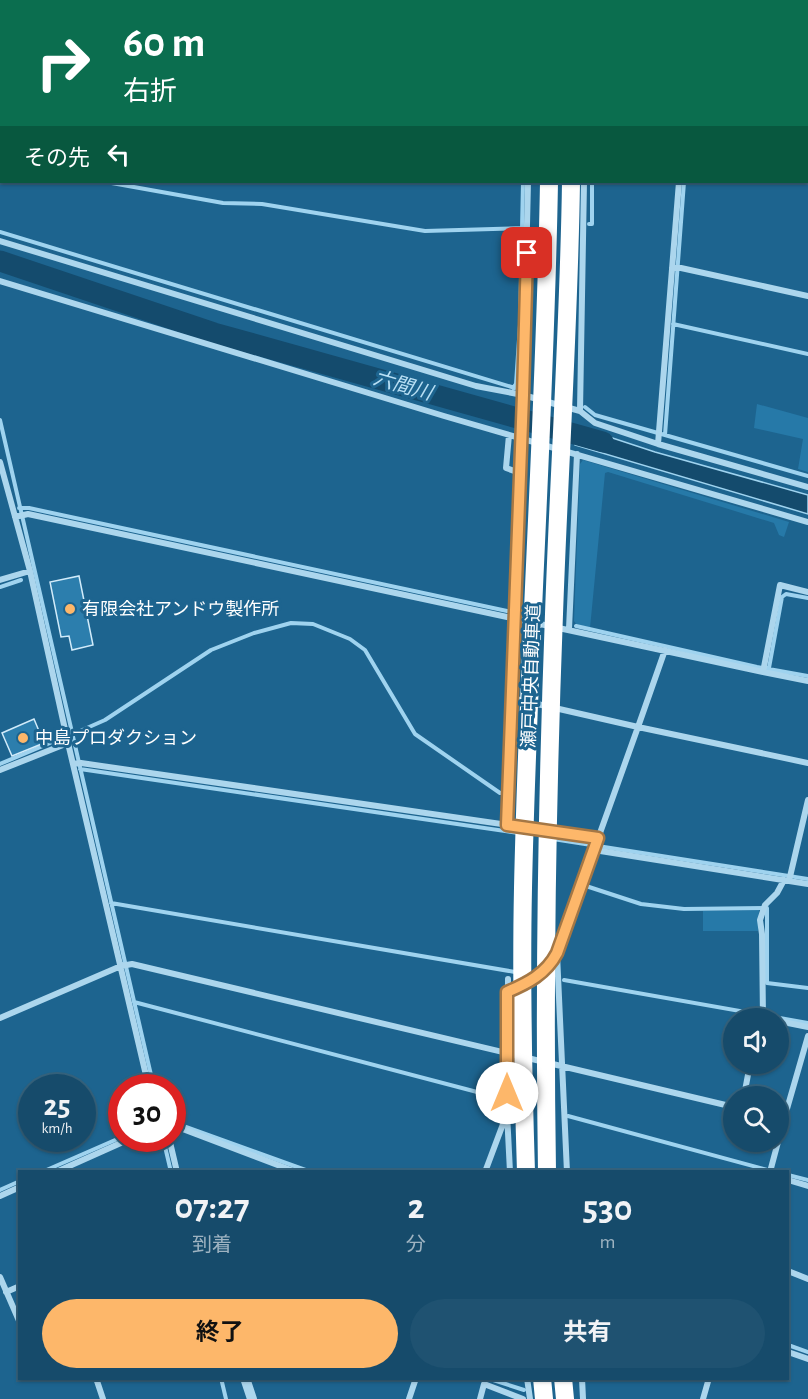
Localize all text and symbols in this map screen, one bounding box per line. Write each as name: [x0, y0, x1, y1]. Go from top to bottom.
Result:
text: 60 m: [123, 22, 205, 64]
icon: right: [24, 24, 102, 102]
text: 右折: [123, 78, 177, 105]
icon: left: [102, 138, 135, 171]
text: その先: [24, 147, 90, 169]
pin: [501, 227, 552, 278]
icon: arrive: [510, 236, 543, 269]
water label: 六間川: [371, 367, 437, 404]
place label: 有限会社アンドウ製作所: [82, 599, 279, 619]
marker: 有限会社アンドウ製作所: [63, 602, 77, 616]
street label: 瀬戸中央自動車道: [518, 604, 544, 748]
place label: 中島プロダクション: [35, 728, 197, 748]
marker: 中島プロダクション: [16, 731, 30, 745]
map controls: [723, 1008, 789, 1152]
button: sound: [723, 1008, 789, 1074]
position arrow: [475, 1061, 539, 1125]
speed limit sign: 30: [108, 1074, 186, 1152]
button: search: [723, 1086, 789, 1152]
text: 25: [43, 1091, 71, 1121]
text: km/h: [42, 1121, 72, 1136]
text: 07:27: [175, 1189, 250, 1225]
text: 2: [408, 1189, 425, 1225]
text: 530: [583, 1191, 632, 1227]
text: m: [600, 1232, 616, 1252]
text: 到着: [192, 1235, 232, 1255]
text: 分: [406, 1235, 426, 1255]
button: 終了: [42, 1299, 398, 1368]
button: 共有: [410, 1299, 765, 1368]

